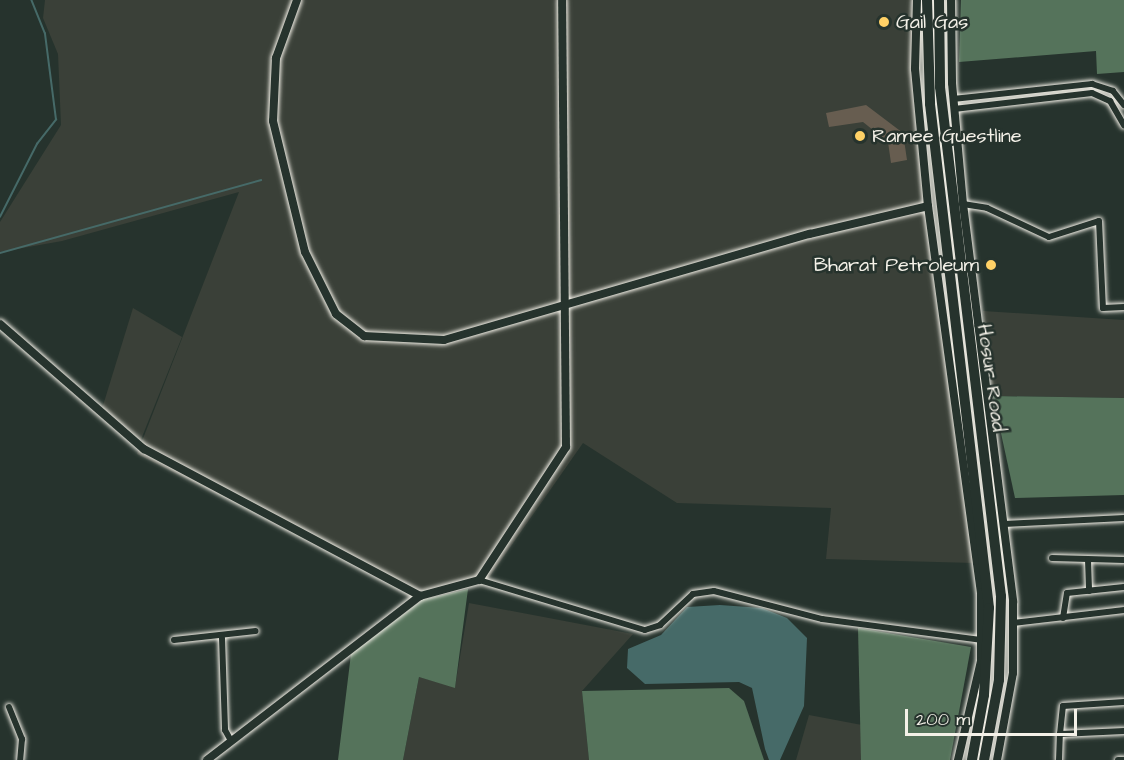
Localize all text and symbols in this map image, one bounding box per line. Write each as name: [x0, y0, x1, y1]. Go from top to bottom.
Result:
place label: Gail Gas: [896, 10, 968, 34]
marker: Gail Gas: [877, 15, 891, 29]
place label: Ramee Guestline: [872, 124, 1022, 148]
marker: Ramee Guestline: [853, 129, 867, 143]
place label: Bharat Petroleum: [814, 253, 979, 277]
marker: Bharat Petroleum: [984, 258, 998, 272]
street label: Hosur Road: [972, 323, 1010, 433]
scale bar: [908, 697, 1080, 735]
text: 200 m: [916, 707, 970, 732]

